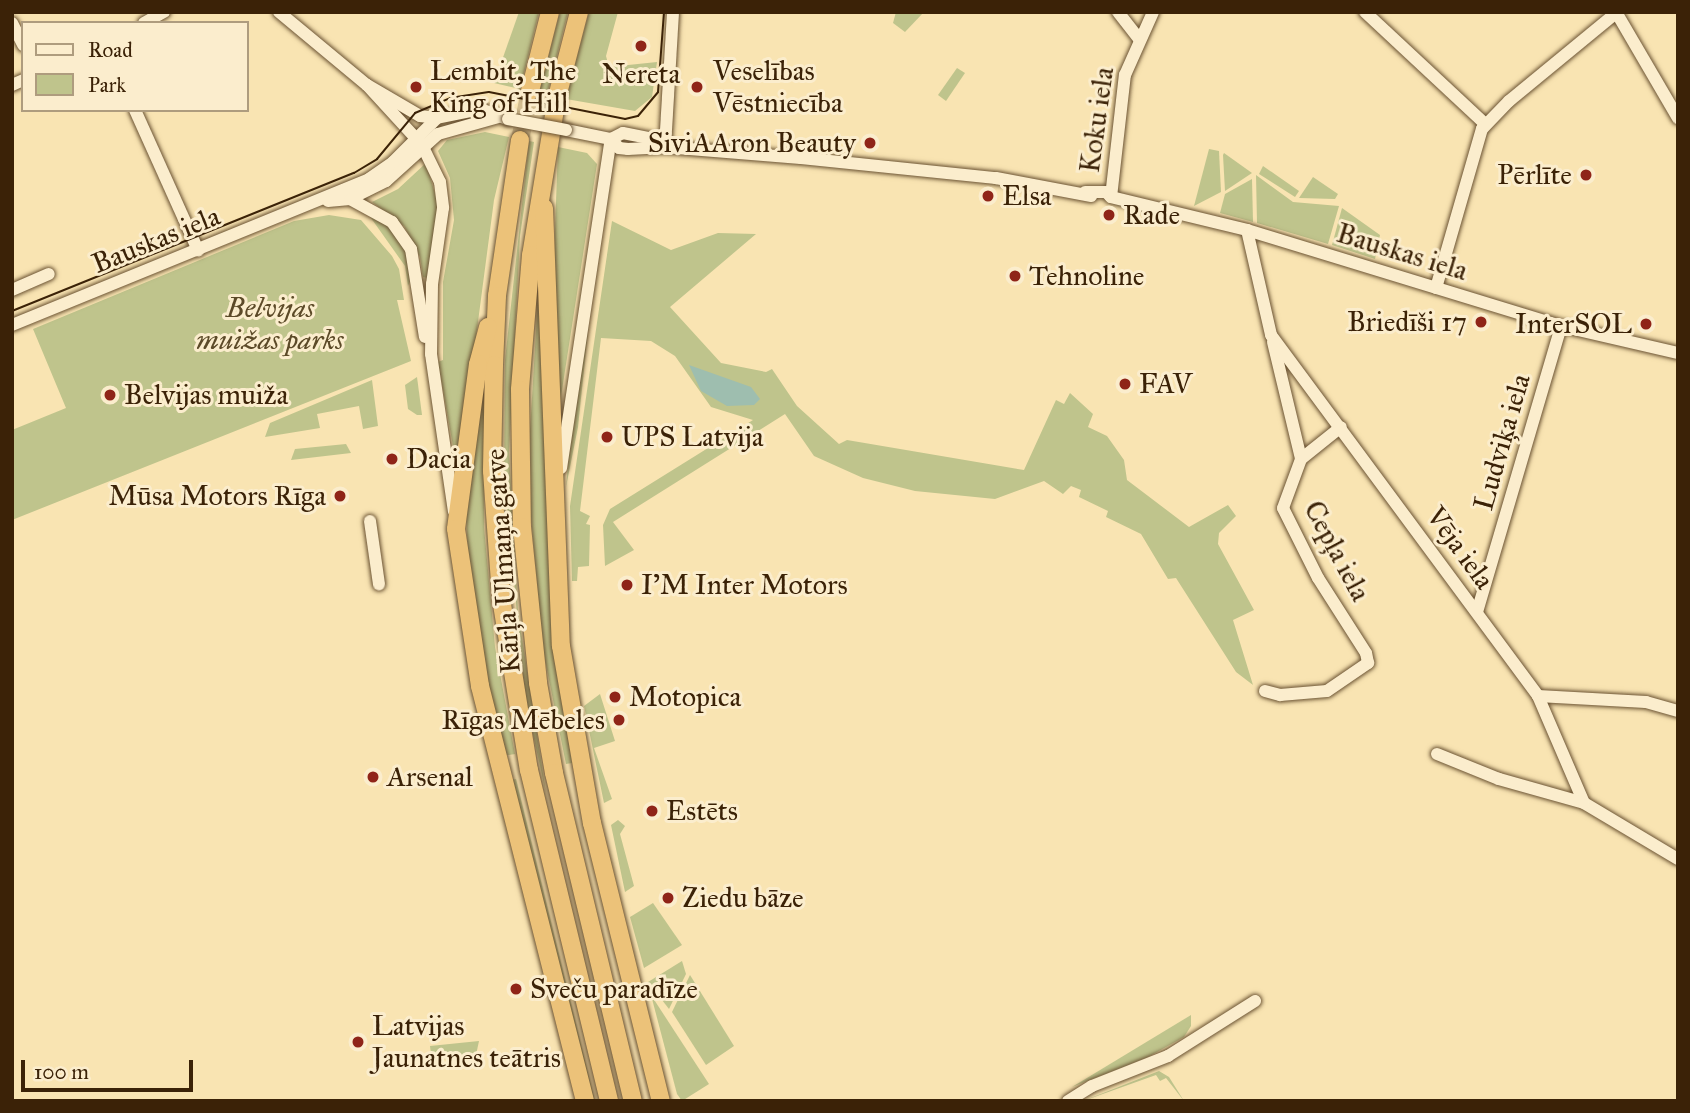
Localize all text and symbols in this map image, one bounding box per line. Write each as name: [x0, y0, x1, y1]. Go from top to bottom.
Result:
legend: [21, 21, 248, 112]
text: Road: [88, 37, 133, 63]
marker: Nereta: [633, 38, 649, 54]
place label: Lembit, The King of Hill: [430, 54, 576, 120]
place label: Veselības Vēstniecība: [713, 54, 843, 120]
place label: Nereta: [602, 57, 680, 91]
street label: Koku iela: [1073, 65, 1121, 175]
text: Park: [88, 72, 126, 98]
marker: Veselības Vēstniecība: [687, 77, 707, 97]
marker: Lembit, The King of Hill: [408, 79, 424, 95]
place label: SiviAAron Beauty: [648, 126, 856, 160]
marker: SiviAAron Beauty: [862, 135, 878, 151]
place label: Pērlīte: [1497, 158, 1572, 192]
marker: Pērlīte: [1578, 167, 1594, 183]
place label: Elsa: [1002, 179, 1052, 213]
marker: Elsa: [980, 188, 996, 204]
place label: Rade: [1123, 198, 1180, 232]
street label: Bauskas iela: [87, 199, 225, 281]
marker: Rade: [1101, 207, 1117, 223]
street label: Bauskas iela: [1332, 216, 1472, 288]
place label: Tehnoline: [1029, 259, 1144, 293]
marker: Tehnoline: [1007, 268, 1023, 284]
park label: Belvijas muižas parks: [196, 291, 344, 357]
place label: Briedīši 17: [1347, 305, 1467, 339]
place label: InterSOL: [1515, 307, 1632, 341]
marker: Briedīši 17: [1473, 314, 1489, 330]
marker: InterSOL: [1638, 316, 1654, 332]
place label: FAV: [1139, 367, 1192, 401]
street label: Ludviķa iela: [1467, 370, 1537, 514]
marker: FAV: [1117, 376, 1133, 392]
place label: Belvijas muiža: [124, 378, 288, 412]
marker: Belvijas muiža: [102, 387, 118, 403]
place label: UPS Latvija: [621, 420, 764, 454]
marker: UPS Latvija: [599, 429, 615, 445]
place label: Dacia: [406, 442, 471, 476]
street label: Kārļa Ulmaņa gatve: [478, 448, 528, 674]
marker: Dacia: [384, 451, 400, 467]
place label: Mūsa Motors Rīga: [108, 479, 326, 513]
marker: Mūsa Motors Rīga: [332, 488, 348, 504]
street label: Cepļa iela: [1297, 495, 1377, 607]
street label: Vēja iela: [1419, 500, 1501, 596]
place label: I'M Inter Motors: [641, 568, 848, 602]
marker: I'M Inter Motors: [619, 577, 635, 593]
place label: Motopica: [629, 680, 741, 714]
marker: Motopica: [607, 689, 623, 705]
place label: Rīgas Mēbeles: [442, 703, 605, 737]
marker: Rīgas Mēbeles: [611, 712, 627, 728]
place label: Arsenal: [387, 760, 473, 794]
marker: Arsenal: [365, 769, 381, 785]
place label: Estēts: [666, 794, 738, 828]
marker: Estēts: [644, 803, 660, 819]
place label: Ziedu bāze: [682, 881, 804, 915]
marker: Ziedu bāze: [660, 890, 676, 906]
place label: Sveču paradīze: [530, 972, 698, 1006]
marker: Sveču paradīze: [508, 981, 524, 997]
place label: Latvijas Jaunatnes teātris: [372, 1009, 561, 1075]
marker: Latvijas Jaunatnes teātris: [350, 1034, 366, 1050]
scale bar: [24, 1046, 196, 1090]
text: 100 m: [34, 1059, 89, 1085]

